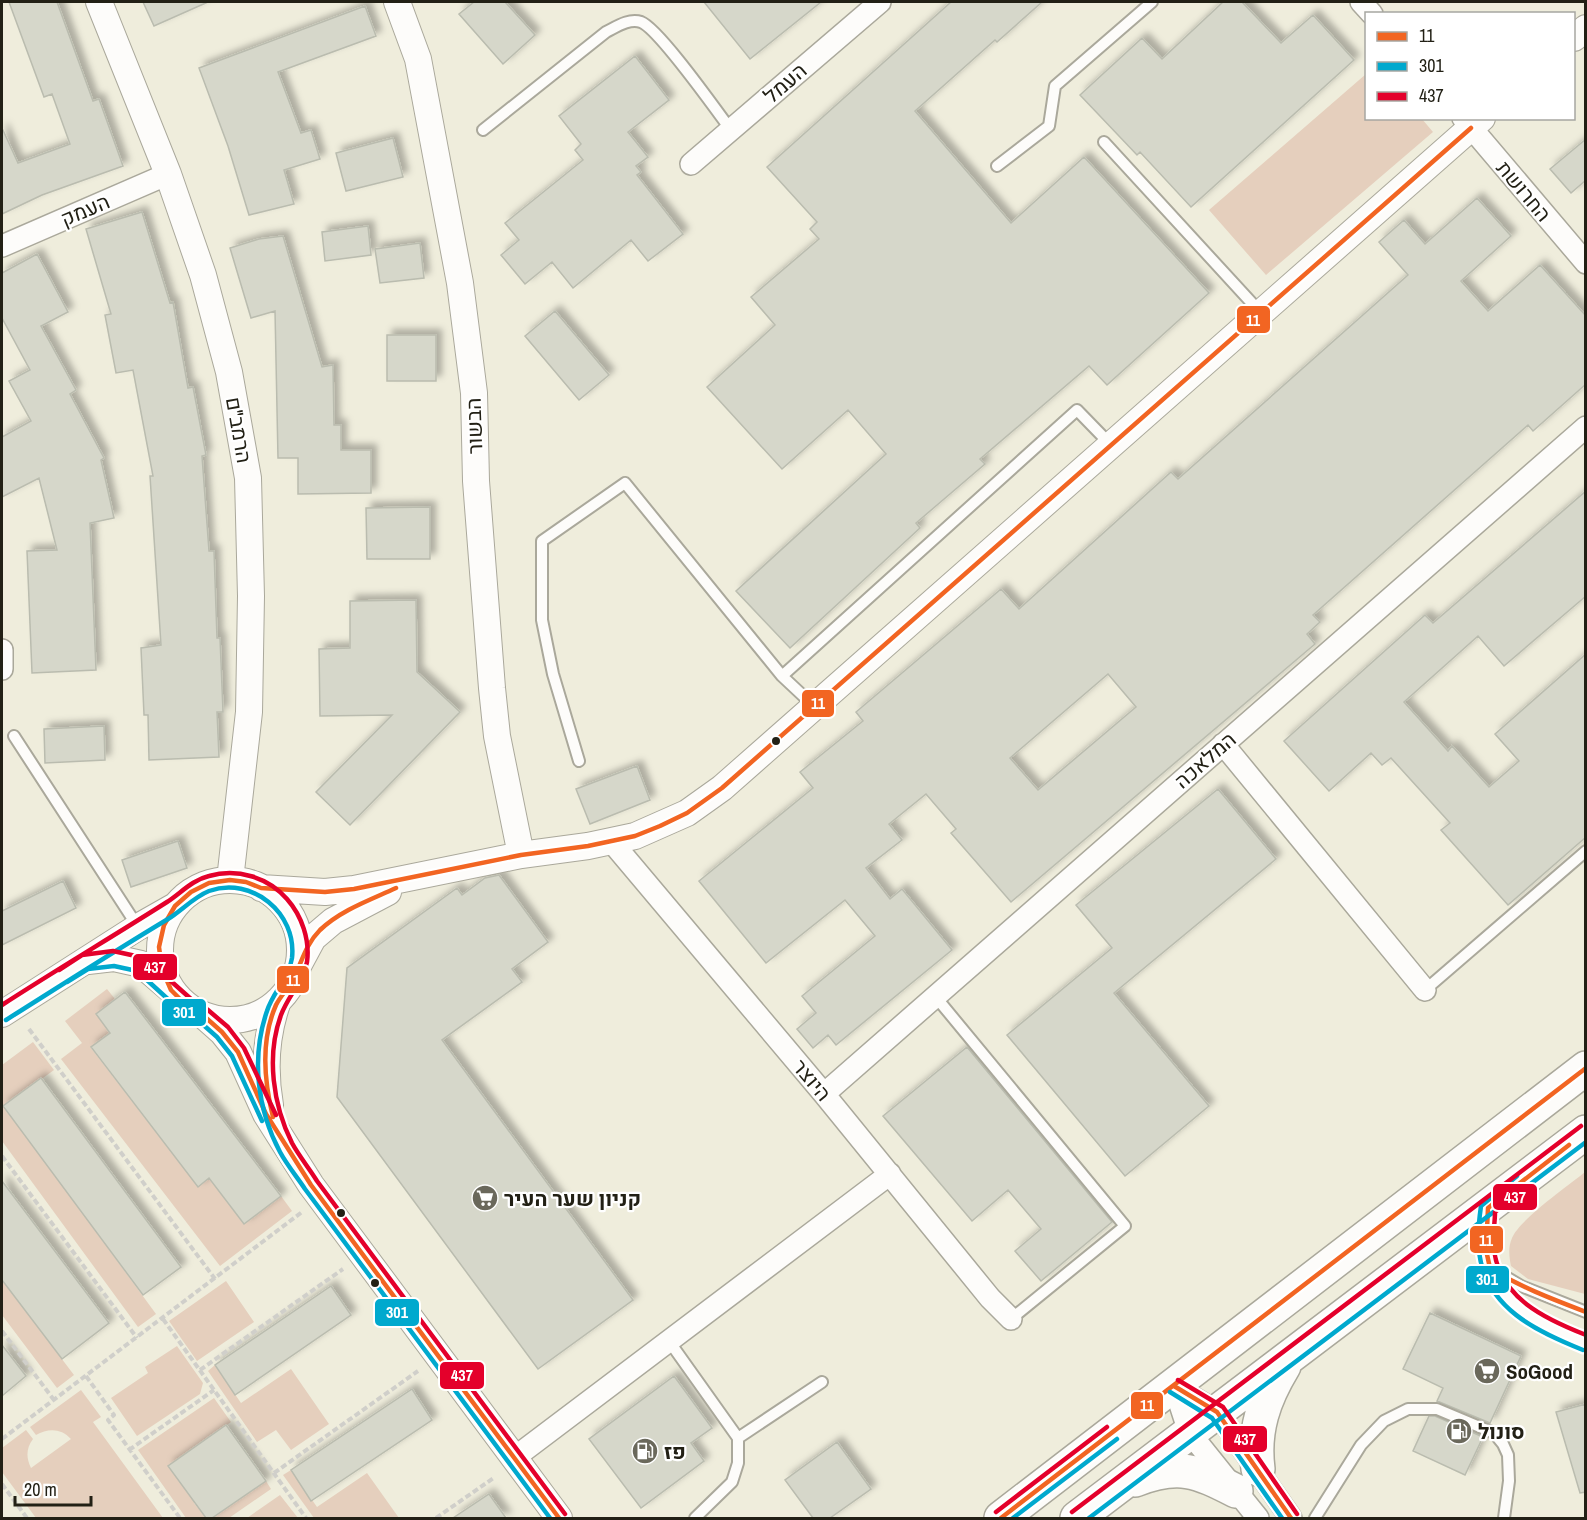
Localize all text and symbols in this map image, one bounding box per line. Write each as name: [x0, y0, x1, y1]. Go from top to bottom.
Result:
legend: [1365, 12, 1575, 120]
text: 11: [1419, 23, 1435, 48]
text: 301: [1419, 53, 1444, 78]
street label: העמל: [757, 56, 813, 110]
text: 437: [1419, 83, 1444, 108]
street label: החרושת: [1490, 154, 1558, 228]
street label: העמק: [56, 187, 114, 233]
line badge: 11: [1236, 305, 1271, 334]
text: 11: [1246, 309, 1261, 331]
street label: הרמב"ם: [219, 395, 259, 465]
street label: הבשור: [459, 397, 489, 455]
line badge: 11: [801, 689, 835, 718]
text: 11: [811, 692, 826, 714]
street label: המלאכה: [1168, 725, 1242, 795]
unlabelled marker: [770, 735, 782, 747]
line badge: 437: [132, 953, 178, 981]
text: 437: [144, 956, 166, 978]
line badge: 11: [276, 965, 310, 994]
text: 11: [286, 969, 301, 991]
line badge: 301: [161, 998, 207, 1027]
text: 301: [173, 1001, 196, 1023]
street label: היוצר: [786, 1053, 838, 1107]
supermarket icon: קניון שער העיר: [470, 1183, 500, 1213]
line badge: 437: [1492, 1183, 1538, 1211]
place label: קניון שער העיר: [504, 1184, 641, 1213]
text: 437: [1504, 1186, 1526, 1208]
unlabelled marker: [335, 1207, 347, 1219]
line badge: 11: [1469, 1225, 1504, 1254]
text: 11: [1479, 1229, 1494, 1251]
line badge: 301: [1465, 1265, 1510, 1294]
text: 301: [1476, 1268, 1499, 1290]
unlabelled marker: [369, 1277, 381, 1289]
line badge: 301: [374, 1298, 420, 1327]
text: 301: [386, 1301, 409, 1323]
supermarket icon: SoGood: [1472, 1356, 1502, 1386]
place label: SoGood: [1506, 1357, 1573, 1386]
line badge: 437: [439, 1361, 485, 1390]
text: 437: [451, 1364, 473, 1386]
line badge: 11: [1130, 1391, 1164, 1420]
text: 11: [1140, 1394, 1155, 1416]
fuel station icon: סונול: [1444, 1416, 1474, 1446]
place label: סונול: [1478, 1417, 1525, 1446]
line badge: 437: [1222, 1425, 1268, 1453]
text: 437: [1234, 1428, 1256, 1450]
fuel station icon: פז: [630, 1436, 660, 1466]
place label: פז: [664, 1437, 686, 1466]
scale bar: [15, 1469, 92, 1507]
text: 20 m: [24, 1477, 57, 1502]

